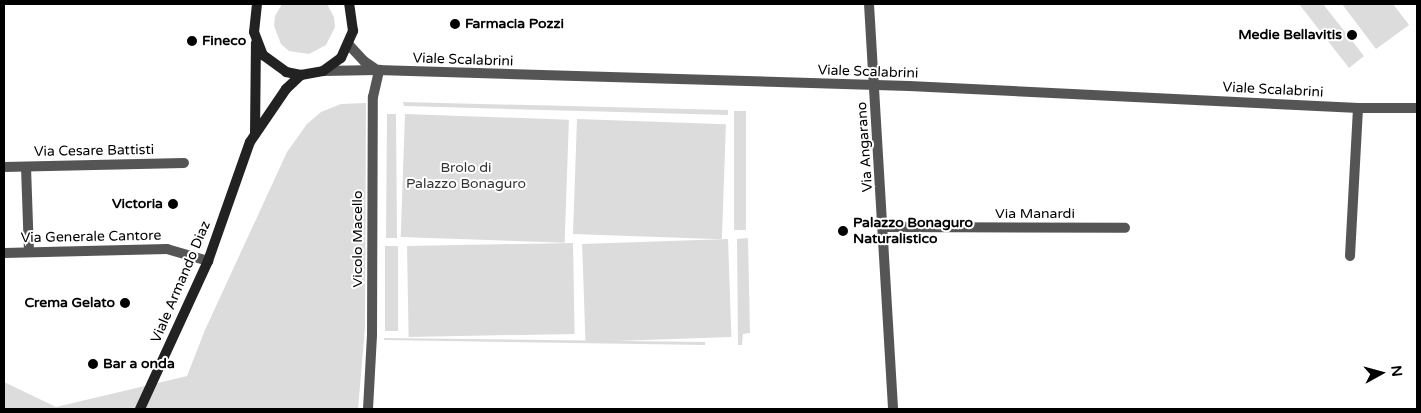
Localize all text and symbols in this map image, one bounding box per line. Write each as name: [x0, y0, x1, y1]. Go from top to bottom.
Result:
place label: Farmacia Pozzi: [465, 16, 564, 32]
marker: Farmacia Pozzi: [449, 18, 461, 30]
place label: Medie Bellavitis: [1238, 27, 1342, 43]
marker: Medie Bellavitis: [1346, 29, 1358, 41]
place label: Fineco: [202, 33, 246, 49]
marker: Fineco: [186, 35, 198, 47]
street label: Viale Scalabrini: [412, 50, 514, 70]
street label: Viale Scalabrini: [817, 62, 919, 82]
street label: Viale Scalabrini: [1222, 79, 1324, 101]
street label: Via Angarano: [853, 101, 877, 193]
street label: Via Cesare Battisti: [34, 142, 154, 160]
park label: Brolo di Palazzo Bonaguro: [406, 160, 526, 192]
street label: Vicolo Macello: [350, 191, 366, 287]
place label: Victoria: [112, 196, 163, 212]
marker: Victoria: [167, 198, 179, 210]
street label: Via Manardi: [995, 206, 1075, 222]
place label: Palazzo Bonaguro Naturalistico: [853, 215, 973, 248]
street label: Viale Armando Diaz: [148, 219, 214, 345]
marker: Palazzo Bonaguro Naturalistico: [837, 225, 849, 237]
street label: Via Generale Cantore: [21, 227, 161, 247]
place label: Crema Gelato: [24, 295, 115, 311]
marker: Crema Gelato: [119, 297, 131, 309]
north arrow: [1356, 348, 1406, 398]
place label: Bar a onda: [103, 356, 175, 372]
marker: Bar a onda: [87, 358, 99, 370]
text: N: [1387, 364, 1406, 378]

